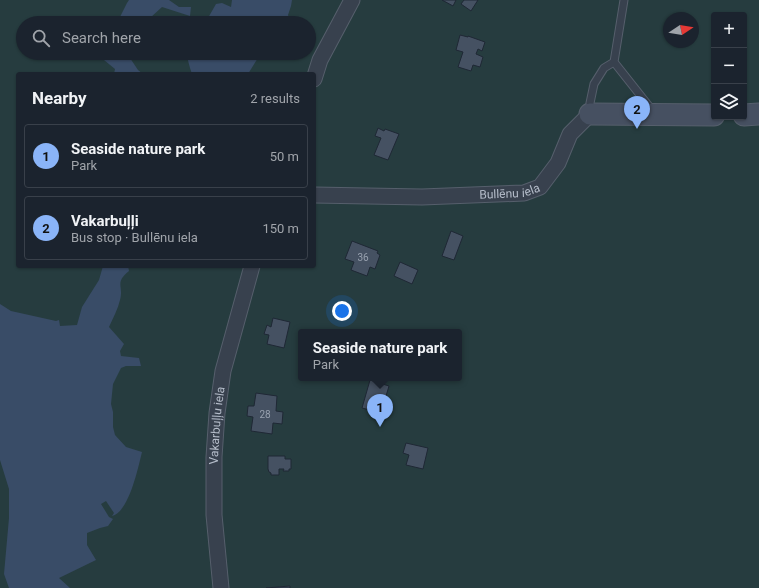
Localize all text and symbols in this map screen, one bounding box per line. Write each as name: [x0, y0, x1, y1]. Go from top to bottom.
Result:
north arrow: [663, 12, 699, 48]
map controls: [711, 12, 747, 120]
button: +: [711, 12, 747, 48]
search box: [16, 16, 316, 60]
icon: search: [30, 27, 52, 49]
text: Search here: [62, 29, 141, 47]
button: −: [711, 48, 747, 84]
button: layers: [711, 84, 747, 120]
text: Nearby: [32, 88, 87, 108]
text: 2 results: [250, 91, 300, 106]
pin: 2: [624, 96, 650, 129]
text: Seaside nature park: [71, 140, 205, 158]
text: 1: [42, 149, 50, 164]
text: 50 m: [270, 149, 299, 164]
text: Park: [71, 158, 97, 173]
street label: Bullēnu iela: [479, 181, 542, 202]
text: Vakarbuļļi: [71, 212, 139, 230]
text: 2: [42, 221, 50, 236]
text: 150 m: [262, 221, 299, 236]
text: Bus stop · Bullēnu iela: [71, 230, 198, 245]
house number: 36: [357, 252, 369, 263]
your location: [332, 301, 352, 321]
popup: [298, 329, 462, 381]
text: Seaside nature park: [313, 339, 447, 357]
text: Park: [313, 357, 339, 372]
street label: Vakarbuļļu iela: [207, 386, 228, 464]
pin: 1: [367, 394, 393, 427]
house number: 28: [259, 409, 271, 420]

